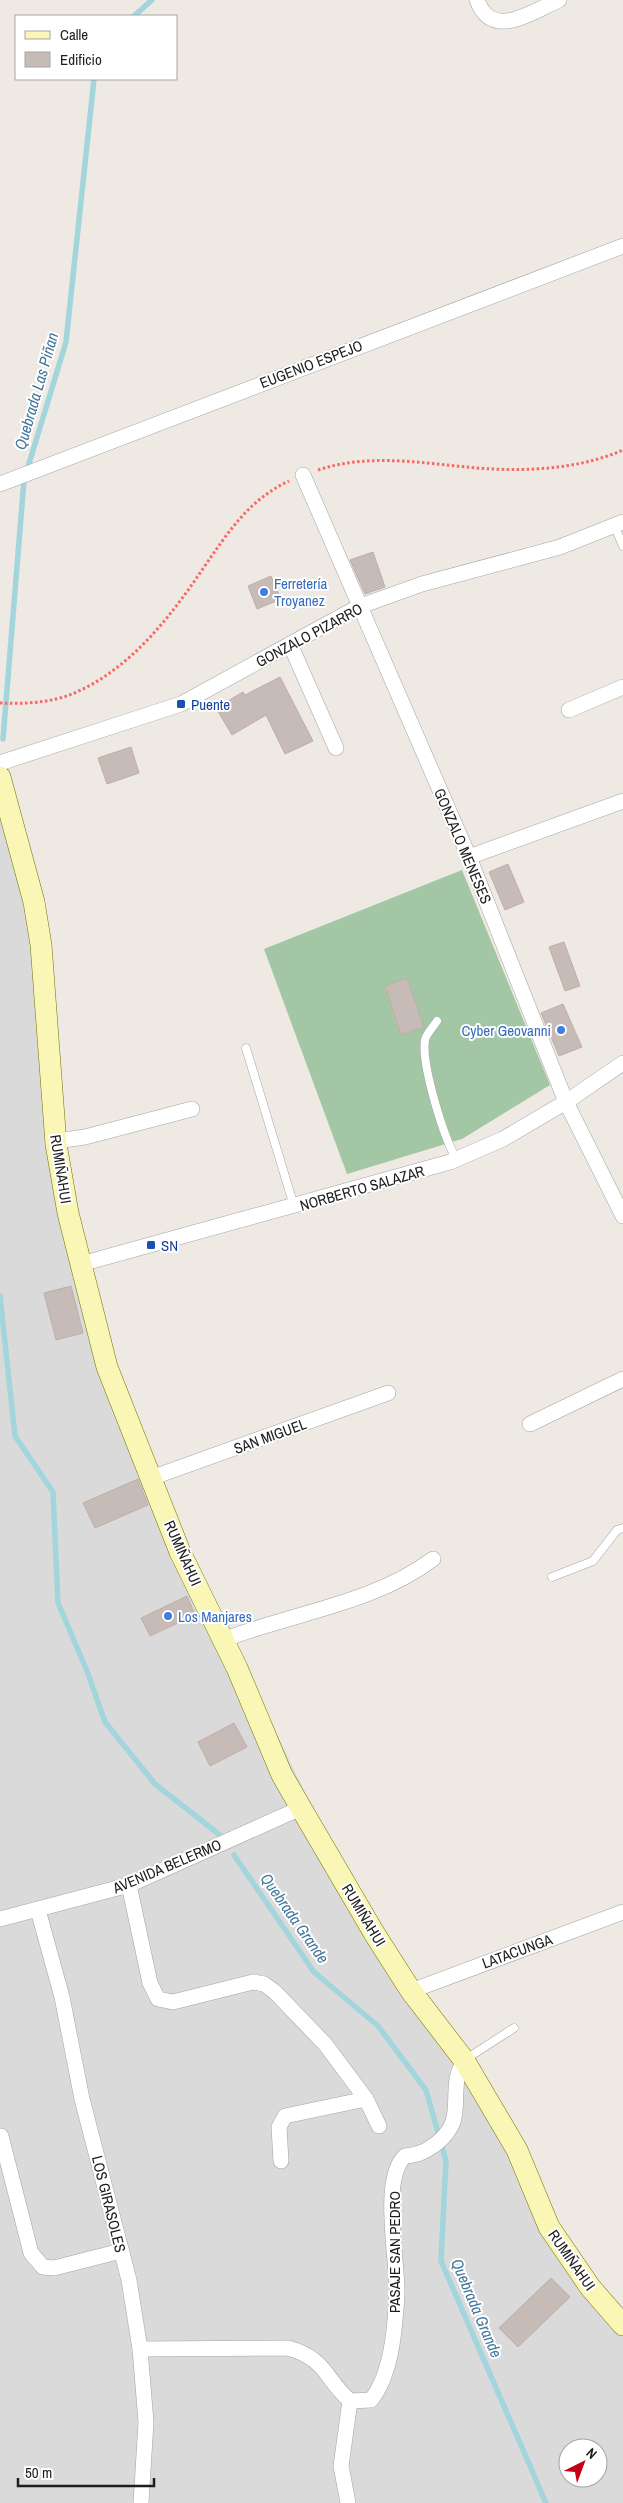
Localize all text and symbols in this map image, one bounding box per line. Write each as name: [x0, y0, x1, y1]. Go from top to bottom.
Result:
legend: [15, 15, 178, 80]
text: Calle: [60, 24, 88, 45]
text: Edificio: [60, 49, 102, 70]
water label: Quebrada Las Piñan: [9, 330, 63, 452]
street label: EUGENIO ESPEJO: [256, 335, 366, 393]
place label: Ferretería Troyanez: [274, 573, 328, 611]
marker: Ferretería Troyanez: [258, 586, 270, 598]
street label: GONZALO PIZARRO: [252, 598, 366, 672]
place label: Puente: [191, 694, 230, 715]
marker: Puente: [175, 698, 187, 710]
street label: GONZALO MENESES: [429, 785, 497, 907]
place label: Cyber Geovanni: [461, 1020, 551, 1041]
marker: Cyber Geovanni: [555, 1024, 567, 1036]
street label: RUMIÑAHUI: [45, 1133, 77, 1205]
street label: NORBERTO SALAZAR: [297, 1160, 427, 1216]
place label: SN: [161, 1235, 178, 1256]
marker: SN: [145, 1239, 157, 1251]
street label: SAN MIGUEL: [231, 1413, 309, 1459]
street label: RUMIÑAHUI: [159, 1517, 207, 1589]
place label: Los Manjares: [178, 1606, 252, 1627]
marker: Los Manjares: [162, 1610, 174, 1622]
street label: AVENIDA BELERMO: [109, 1834, 224, 1899]
water label: Quebrada Grande: [256, 1868, 334, 1968]
street label: RUMIÑAHUI: [337, 1880, 391, 1950]
street label: LATACUNGA: [479, 1928, 556, 1973]
street label: LOS GIRASOLES: [87, 2153, 131, 2255]
street label: PASAJE SAN PEDRO: [384, 2191, 405, 2313]
street label: RUMIÑAHUI: [543, 2225, 601, 2295]
water label: Quebrada Grande: [446, 2255, 508, 2361]
north arrow: [558, 2438, 608, 2488]
text: N: [583, 2444, 601, 2463]
scale bar: [18, 2456, 154, 2488]
text: 50 m: [25, 2462, 52, 2483]

